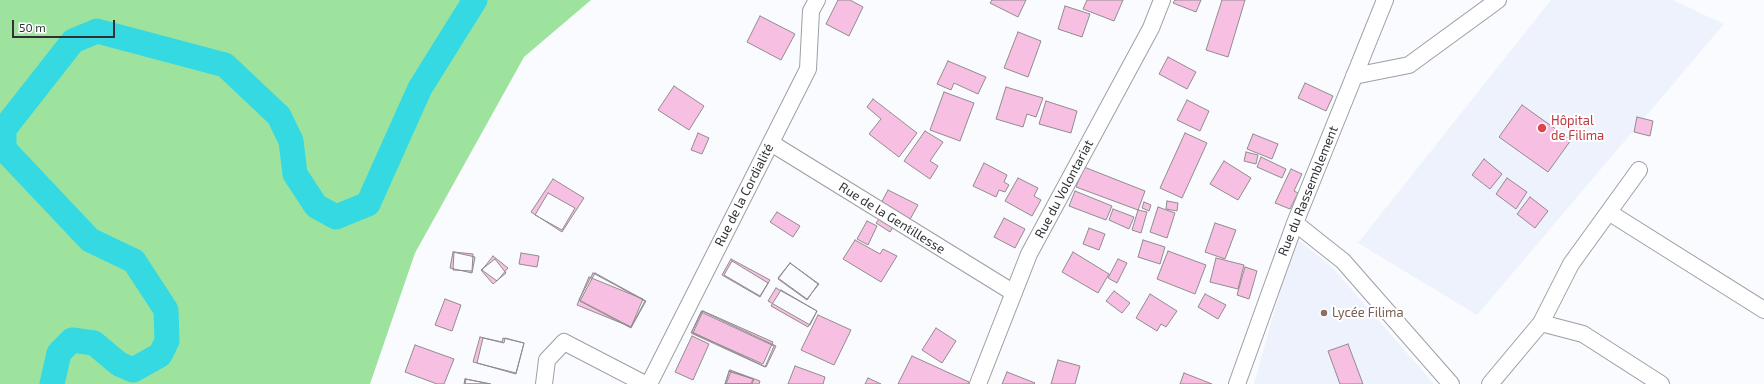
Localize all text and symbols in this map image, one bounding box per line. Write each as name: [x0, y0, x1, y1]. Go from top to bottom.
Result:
scale bar: [14, 12, 117, 38]
text: 50 m: [19, 20, 46, 34]
place label: Hôpital de Filima: [1551, 113, 1604, 144]
marker: Hôpital de Filima: [1536, 122, 1548, 134]
street label: Rue du Rassemblement: [1275, 124, 1341, 258]
street label: Rue du Volontariat: [1031, 137, 1097, 241]
street label: Rue de la Cordialité: [711, 141, 777, 249]
street label: Rue de la Gentillesse: [836, 179, 948, 257]
place label: Lycée Filima: [1332, 305, 1404, 321]
marker: Lycée Filima: [1319, 308, 1329, 318]

